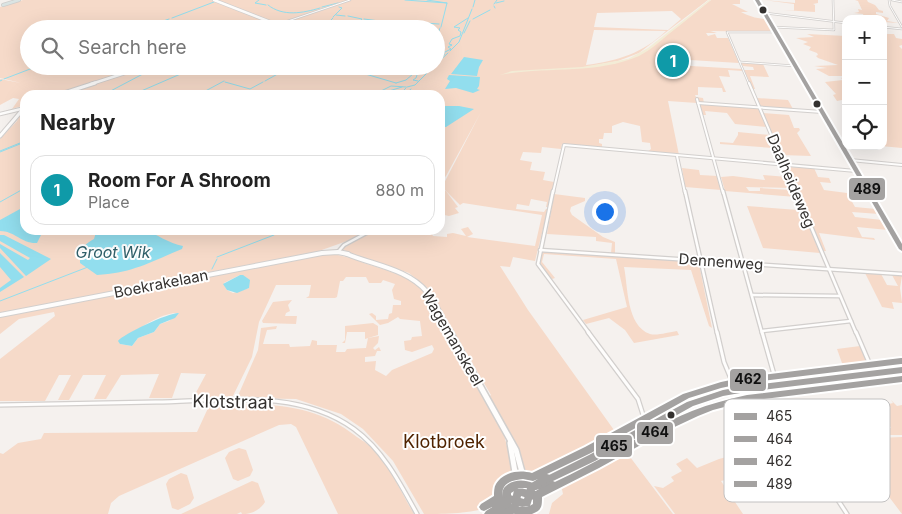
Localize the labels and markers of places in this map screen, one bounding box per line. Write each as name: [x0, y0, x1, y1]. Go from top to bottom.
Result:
unlabelled marker: [758, 5, 768, 15]
pin: 1: [657, 42, 689, 80]
unlabelled marker: [812, 99, 822, 109]
unlabelled marker: [666, 410, 676, 420]

